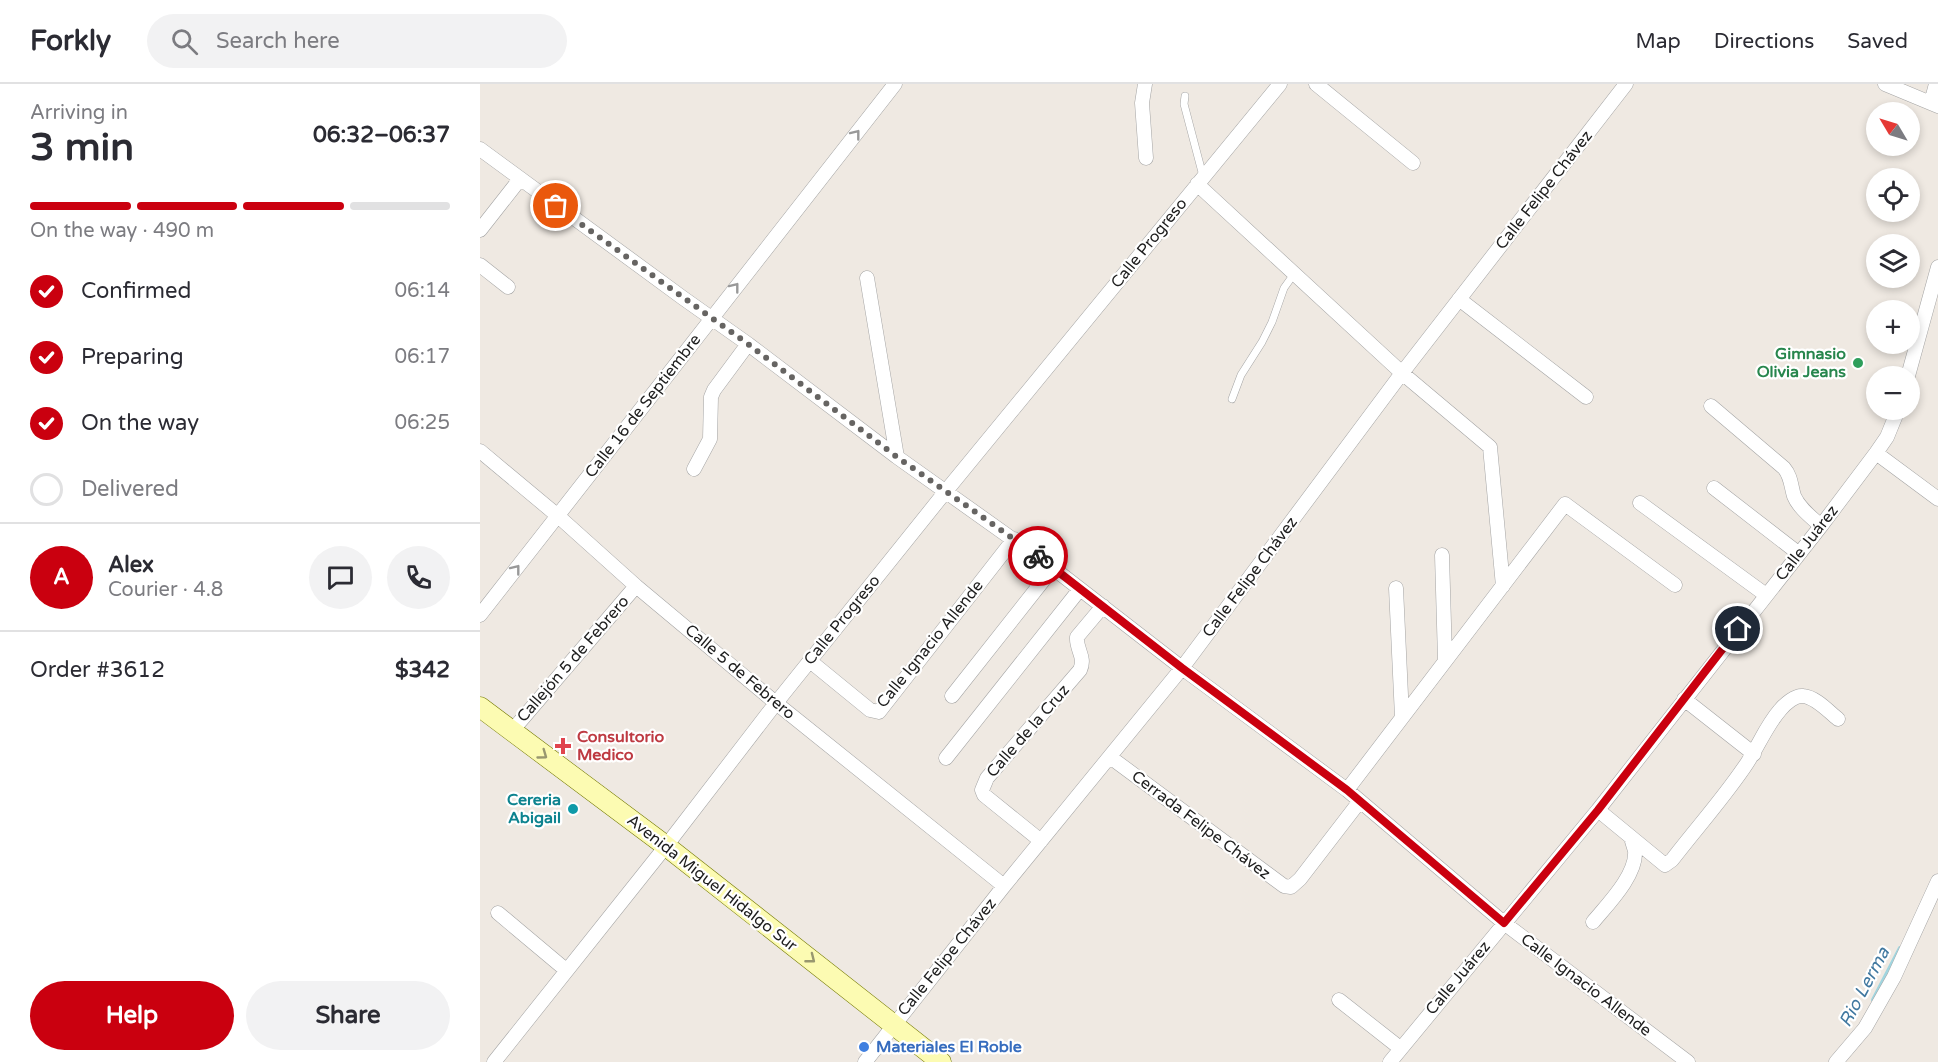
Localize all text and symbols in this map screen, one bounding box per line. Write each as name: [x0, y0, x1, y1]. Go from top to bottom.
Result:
search box: [147, 14, 567, 68]
text: Forkly: [30, 24, 111, 58]
icon: search: [168, 25, 201, 58]
text: Search here: [216, 28, 340, 54]
text: Map: [1635, 29, 1681, 54]
text: Directions: [1714, 29, 1814, 54]
text: Saved: [1847, 29, 1908, 54]
text: Arriving in: [30, 101, 128, 125]
north arrow: [1866, 102, 1920, 156]
map controls: [1866, 102, 1920, 420]
text: 06:32–06:37: [313, 122, 450, 148]
text: 3 min: [30, 124, 134, 171]
street label: Calle Felipe Chávez: [1491, 126, 1597, 254]
one-way arrow: [848, 130, 859, 141]
button: locate: [1866, 168, 1920, 222]
pin: [530, 180, 581, 231]
icon: bag: [539, 189, 572, 222]
street label: Calle Progreso: [1107, 194, 1191, 292]
text: On the way · 490 m: [30, 219, 214, 243]
button: layers: [1866, 234, 1920, 288]
icon: check: [30, 275, 63, 308]
text: Confirmed: [81, 278, 191, 304]
text: 06:14: [395, 279, 450, 303]
one-way arrow: [728, 283, 739, 294]
button: +: [1866, 300, 1920, 354]
street label: Calle 16 de Septiembre: [581, 330, 705, 482]
icon: check: [30, 341, 63, 374]
text: Preparing: [81, 344, 184, 370]
place label: Gimnasio Olivia Jeans: [1757, 344, 1846, 382]
text: 06:17: [395, 345, 450, 369]
marker: Gimnasio Olivia Jeans: [1851, 356, 1865, 370]
button: −: [1866, 366, 1920, 420]
icon: check: [30, 407, 63, 440]
text: On the way: [81, 410, 199, 436]
text: 06:25: [395, 411, 450, 435]
text: Delivered: [81, 476, 179, 502]
street label: Calle Juárez: [1771, 501, 1843, 585]
street label: Calle Felipe Chávez: [1198, 513, 1302, 641]
courier: [1008, 526, 1068, 586]
icon: bike: [1022, 540, 1055, 573]
button: chat: [309, 546, 372, 609]
button: phone: [387, 546, 450, 609]
text: Alex: [108, 552, 154, 578]
text: A: [53, 564, 70, 590]
one-way arrow: [509, 565, 520, 576]
street label: Calle Progreso: [800, 571, 884, 669]
street label: Calle Ignacio Allende: [872, 576, 988, 712]
text: Courier · 4.8: [108, 578, 223, 602]
street label: Callejón 5 de Febrero: [513, 592, 633, 726]
pin: [1712, 603, 1763, 654]
icon: home: [1721, 612, 1754, 645]
street label: Calle 5 de Febrero: [681, 620, 799, 724]
text: Order #3612: [30, 657, 165, 683]
text: $342: [395, 657, 450, 683]
street label: Calle de la Cruz: [982, 680, 1074, 782]
place label: Consultorio Medico: [577, 727, 665, 765]
marker: Consultorio Medico: [554, 737, 572, 755]
one-way arrow: [537, 748, 548, 759]
street label: Cerrada Felipe Chávez: [1128, 766, 1275, 884]
place label: Cereria Abigail: [507, 790, 561, 828]
marker: Cereria Abigail: [566, 802, 580, 816]
street label: Avenida Miguel Hidalgo Sur: [623, 810, 802, 956]
street label: Calle Felipe Chávez: [893, 894, 1001, 1020]
street label: Calle Ignacio Allende: [1517, 929, 1655, 1041]
street label: Calle Juárez: [1421, 937, 1495, 1019]
water label: Rio Lerma: [1834, 943, 1895, 1031]
one-way arrow: [805, 952, 816, 963]
button: Help: [30, 981, 234, 1050]
button: Share: [246, 981, 450, 1050]
place label: Materiales El Roble: [876, 1037, 1022, 1057]
marker: Materiales El Roble: [857, 1040, 871, 1054]

